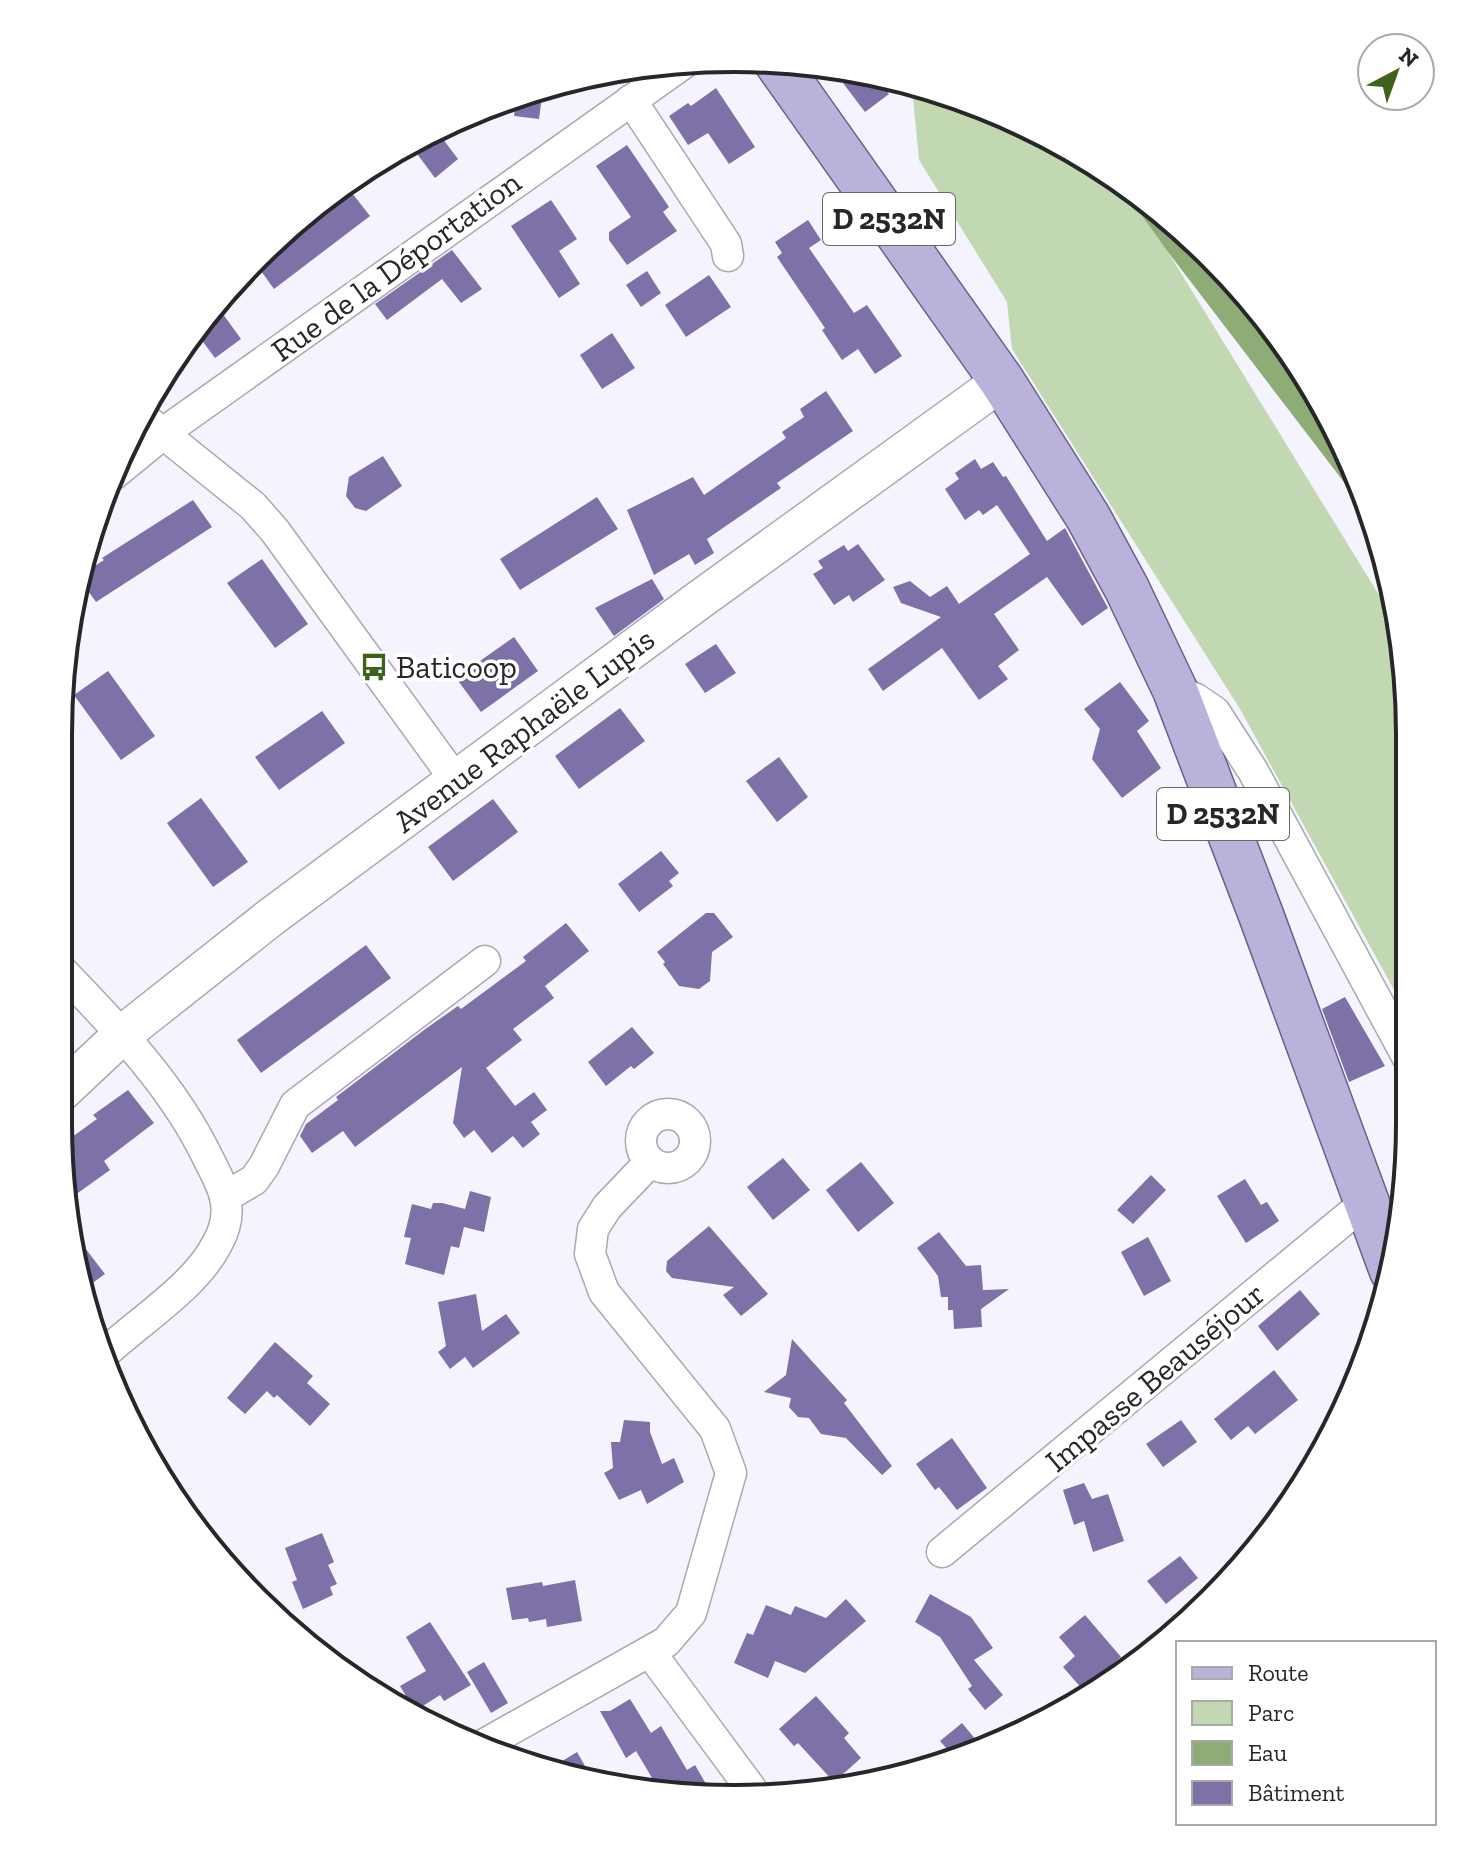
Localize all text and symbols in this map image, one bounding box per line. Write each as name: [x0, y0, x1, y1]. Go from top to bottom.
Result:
north arrow: [1356, 32, 1436, 112]
text: N: [1394, 42, 1424, 73]
street label: Rue de la Déportation: [264, 162, 529, 369]
road number: D 2532N: [823, 193, 955, 245]
street label: Avenue Raphaële Lupis: [386, 620, 662, 840]
place label: Baticoop: [396, 648, 517, 686]
bus stop icon: Baticoop: [359, 652, 389, 682]
road number: D 2532N: [1157, 788, 1289, 840]
street label: Impasse Beauséjour: [1038, 1274, 1272, 1480]
legend: [1176, 1641, 1436, 1825]
text: Route: [1248, 1658, 1308, 1687]
text: Parc: [1248, 1698, 1294, 1727]
text: Eau: [1248, 1738, 1288, 1767]
text: Bâtiment: [1248, 1778, 1344, 1807]

